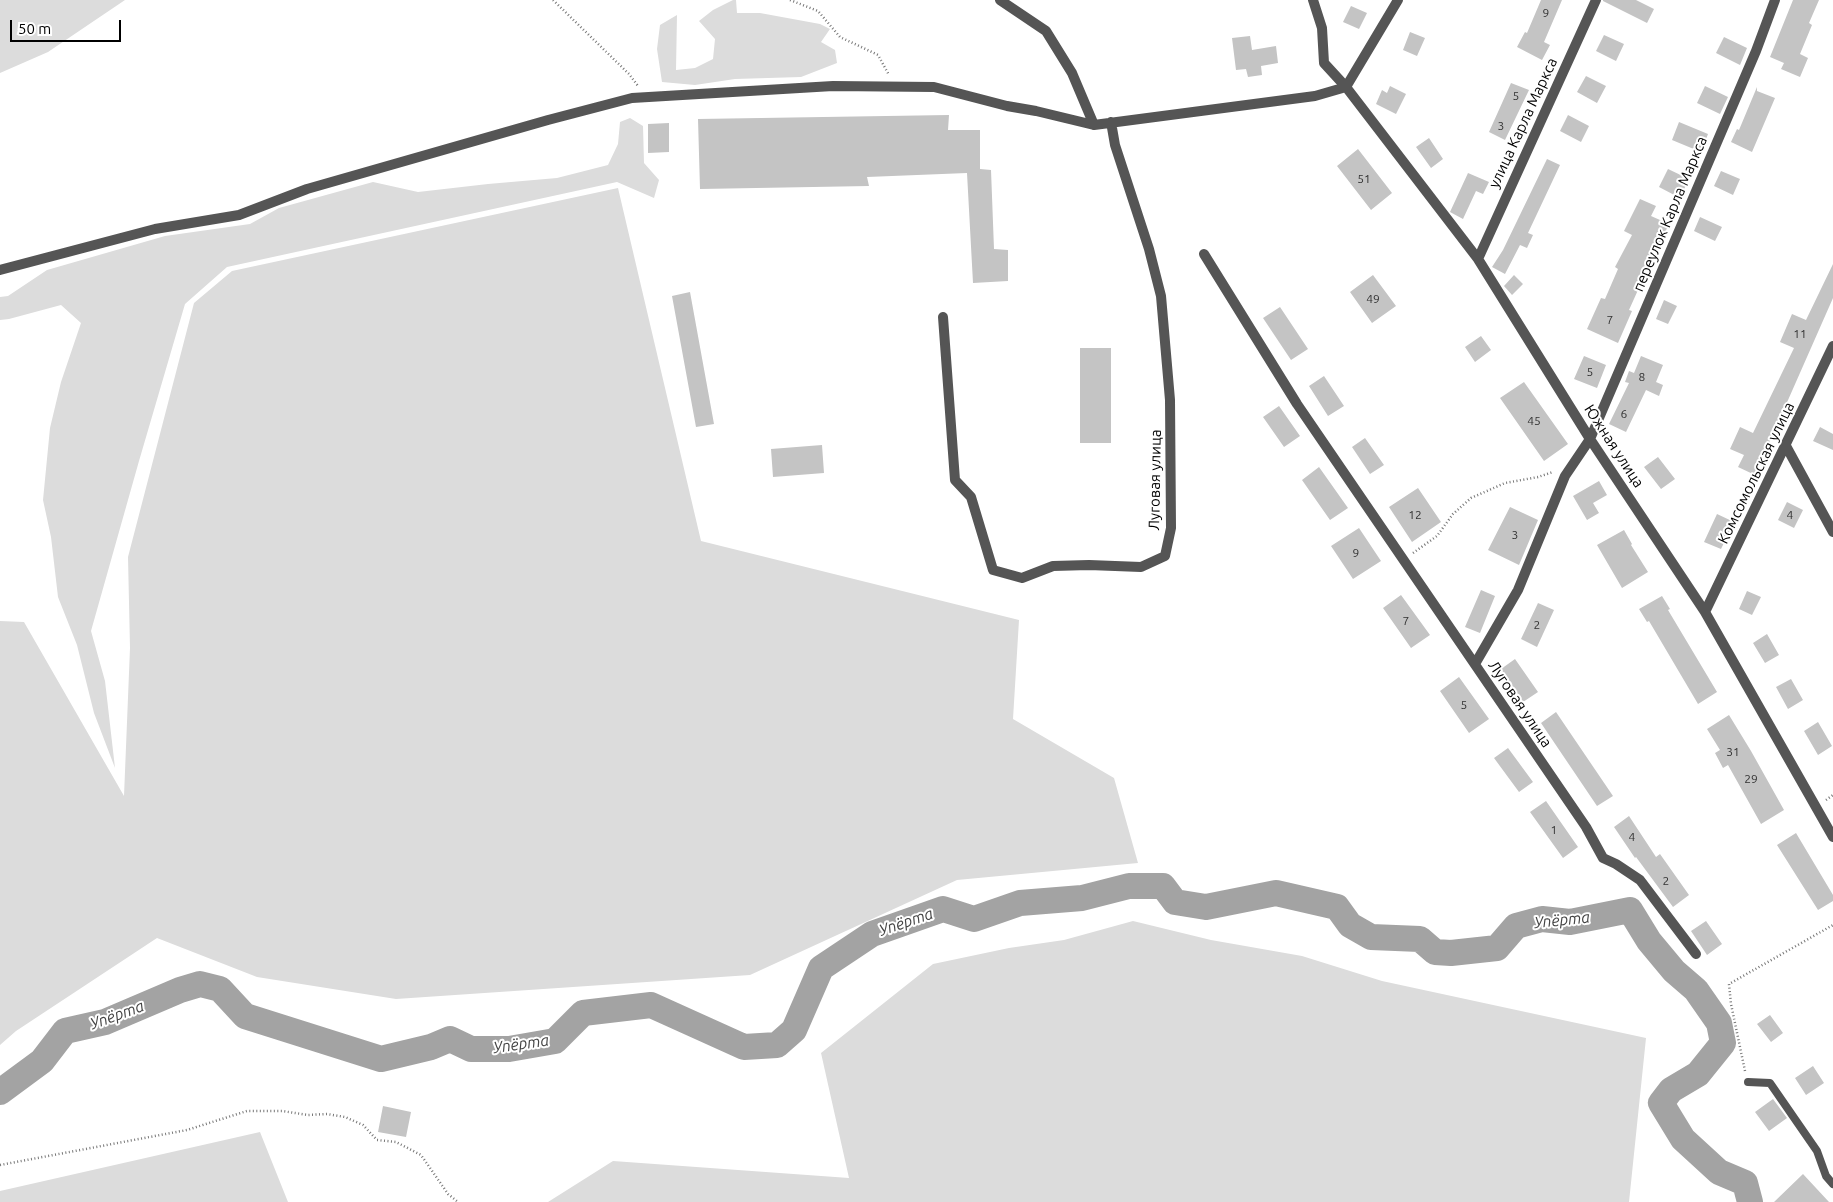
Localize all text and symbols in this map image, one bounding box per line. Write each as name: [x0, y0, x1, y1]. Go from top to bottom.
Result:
house number: 9: [1543, 6, 1549, 20]
scale bar: [12, 10, 124, 42]
text: 50 m: [18, 20, 51, 37]
street label: улица Карла Маркса: [1485, 55, 1561, 191]
house number: 5: [1513, 89, 1519, 103]
house number: 3: [1498, 119, 1504, 133]
street label: переулок Карла Маркса: [1629, 134, 1711, 294]
house number: 51: [1357, 172, 1371, 186]
house number: 49: [1366, 292, 1380, 306]
house number: 7: [1607, 313, 1613, 327]
house number: 11: [1793, 327, 1807, 341]
house number: 5: [1587, 365, 1593, 379]
house number: 8: [1639, 370, 1645, 384]
street label: Комсомольская улица: [1714, 399, 1798, 547]
street label: Южная улица: [1580, 401, 1648, 491]
house number: 6: [1621, 407, 1627, 421]
house number: 45: [1527, 414, 1541, 428]
street label: Луговая улица: [1145, 429, 1165, 531]
house number: 12: [1408, 508, 1422, 522]
house number: 4: [1787, 508, 1793, 522]
house number: 3: [1512, 528, 1518, 542]
house number: 9: [1353, 546, 1359, 560]
house number: 7: [1403, 614, 1409, 628]
house number: 2: [1534, 618, 1540, 632]
street label: Луговая улица: [1484, 657, 1556, 751]
house number: 5: [1461, 698, 1467, 712]
house number: 31: [1726, 745, 1740, 759]
house number: 29: [1744, 772, 1758, 786]
house number: 1: [1551, 823, 1557, 837]
house number: 4: [1629, 830, 1635, 844]
house number: 2: [1663, 874, 1669, 888]
water label: Упёрта: [876, 904, 936, 940]
water label: Упёрта: [1533, 908, 1591, 932]
water label: Упёрта: [87, 996, 147, 1034]
water label: Упёрта: [492, 1031, 550, 1057]

